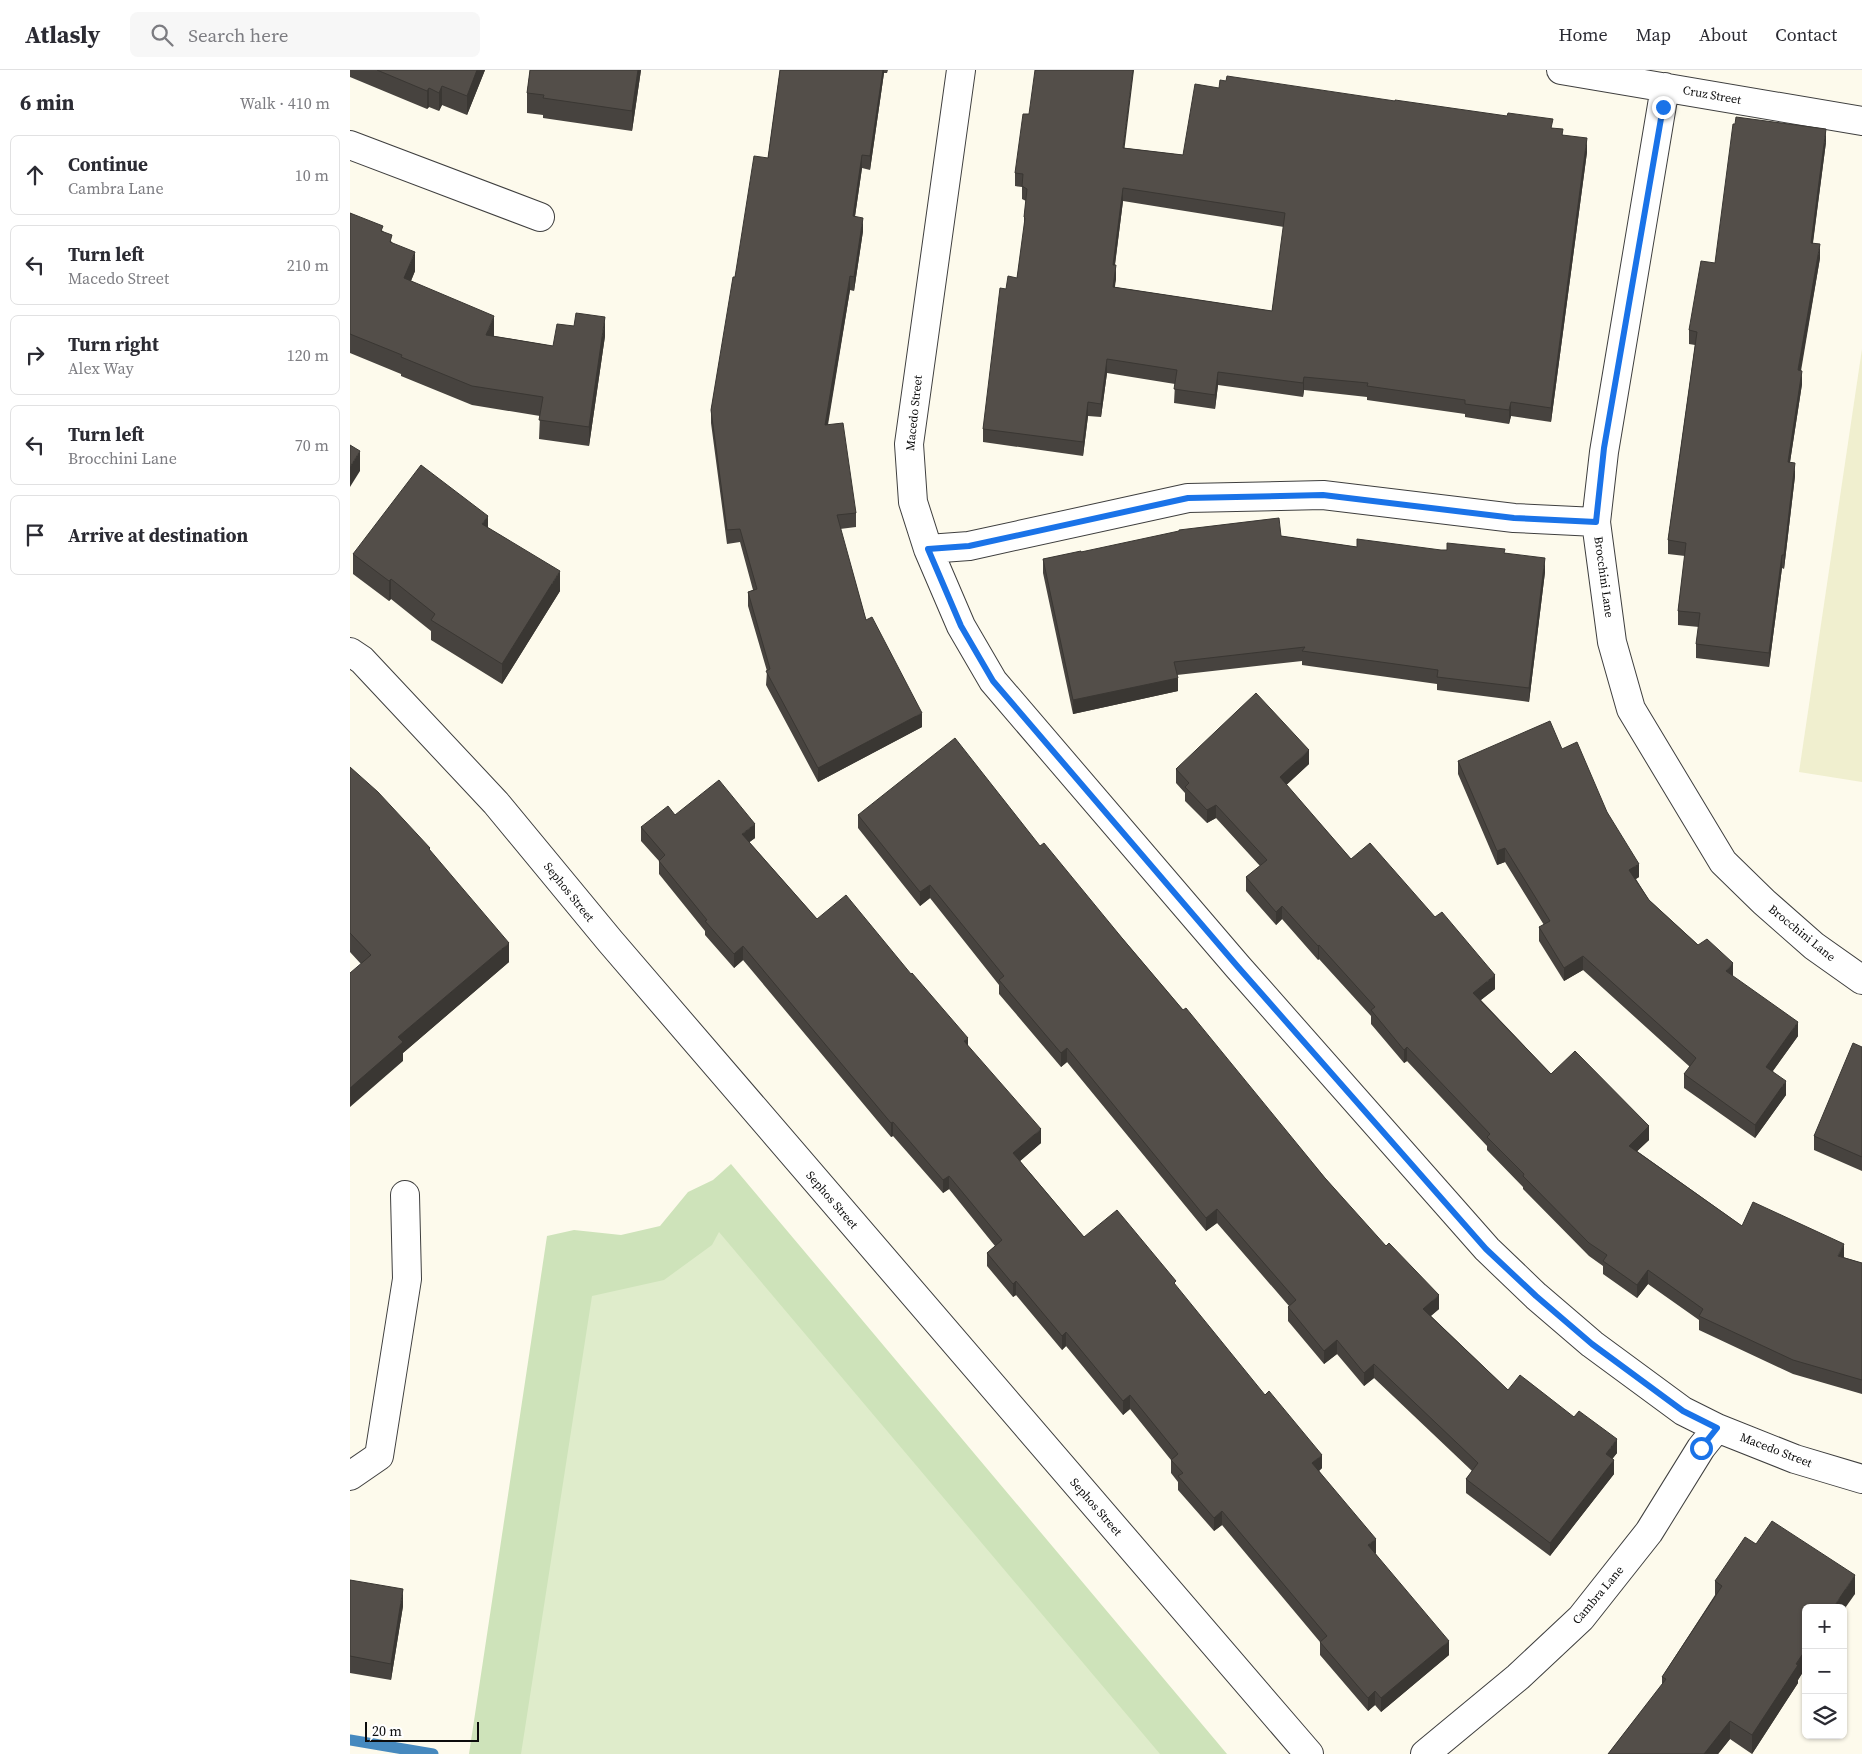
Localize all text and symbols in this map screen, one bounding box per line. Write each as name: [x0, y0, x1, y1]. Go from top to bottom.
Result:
search box: [130, 12, 480, 57]
text: Atlasly: [25, 18, 100, 51]
icon: search: [148, 21, 176, 49]
text: Search here: [188, 22, 288, 48]
text: Home: [1559, 22, 1608, 47]
text: Map: [1636, 22, 1671, 47]
text: About: [1699, 22, 1747, 47]
text: Contact: [1775, 22, 1837, 47]
street label: Cruz Street: [1682, 82, 1743, 108]
text: 6 min: [20, 88, 75, 117]
text: Walk · 410 m: [240, 92, 330, 114]
route end: [1652, 96, 1675, 119]
text: Continue: [68, 151, 148, 177]
icon: ahead: [21, 161, 49, 189]
text: 10 m: [295, 164, 329, 186]
text: Cambra Lane: [68, 177, 164, 199]
text: Turn left: [68, 241, 144, 267]
icon: left: [21, 251, 49, 279]
text: 210 m: [287, 254, 329, 276]
text: Macedo Street: [68, 267, 169, 289]
text: Turn right: [68, 331, 159, 357]
icon: right: [21, 341, 49, 369]
text: 120 m: [287, 344, 329, 366]
text: Alex Way: [68, 357, 134, 379]
street label: Macedo Street: [902, 374, 926, 452]
text: Turn left: [68, 421, 144, 447]
icon: left: [21, 431, 49, 459]
text: 70 m: [295, 434, 329, 456]
text: Brocchini Lane: [68, 447, 177, 469]
icon: arrive: [21, 521, 49, 549]
text: Arrive at destination: [68, 522, 248, 548]
street label: Brocchini Lane: [1590, 535, 1618, 619]
street label: Sephos Street: [540, 859, 598, 925]
street label: Brocchini Lane: [1765, 901, 1839, 965]
street label: Sephos Street: [802, 1168, 862, 1232]
street label: Macedo Street: [1738, 1429, 1814, 1471]
route start: [1690, 1437, 1713, 1460]
street label: Sephos Street: [1066, 1475, 1126, 1539]
street label: Cambra Lane: [1569, 1562, 1627, 1628]
map controls: [1802, 1604, 1847, 1739]
button: +: [1802, 1604, 1847, 1649]
button: −: [1802, 1649, 1847, 1694]
button: layers: [1802, 1694, 1847, 1739]
scale bar: [365, 1719, 479, 1742]
text: 20 m: [372, 1721, 402, 1741]

